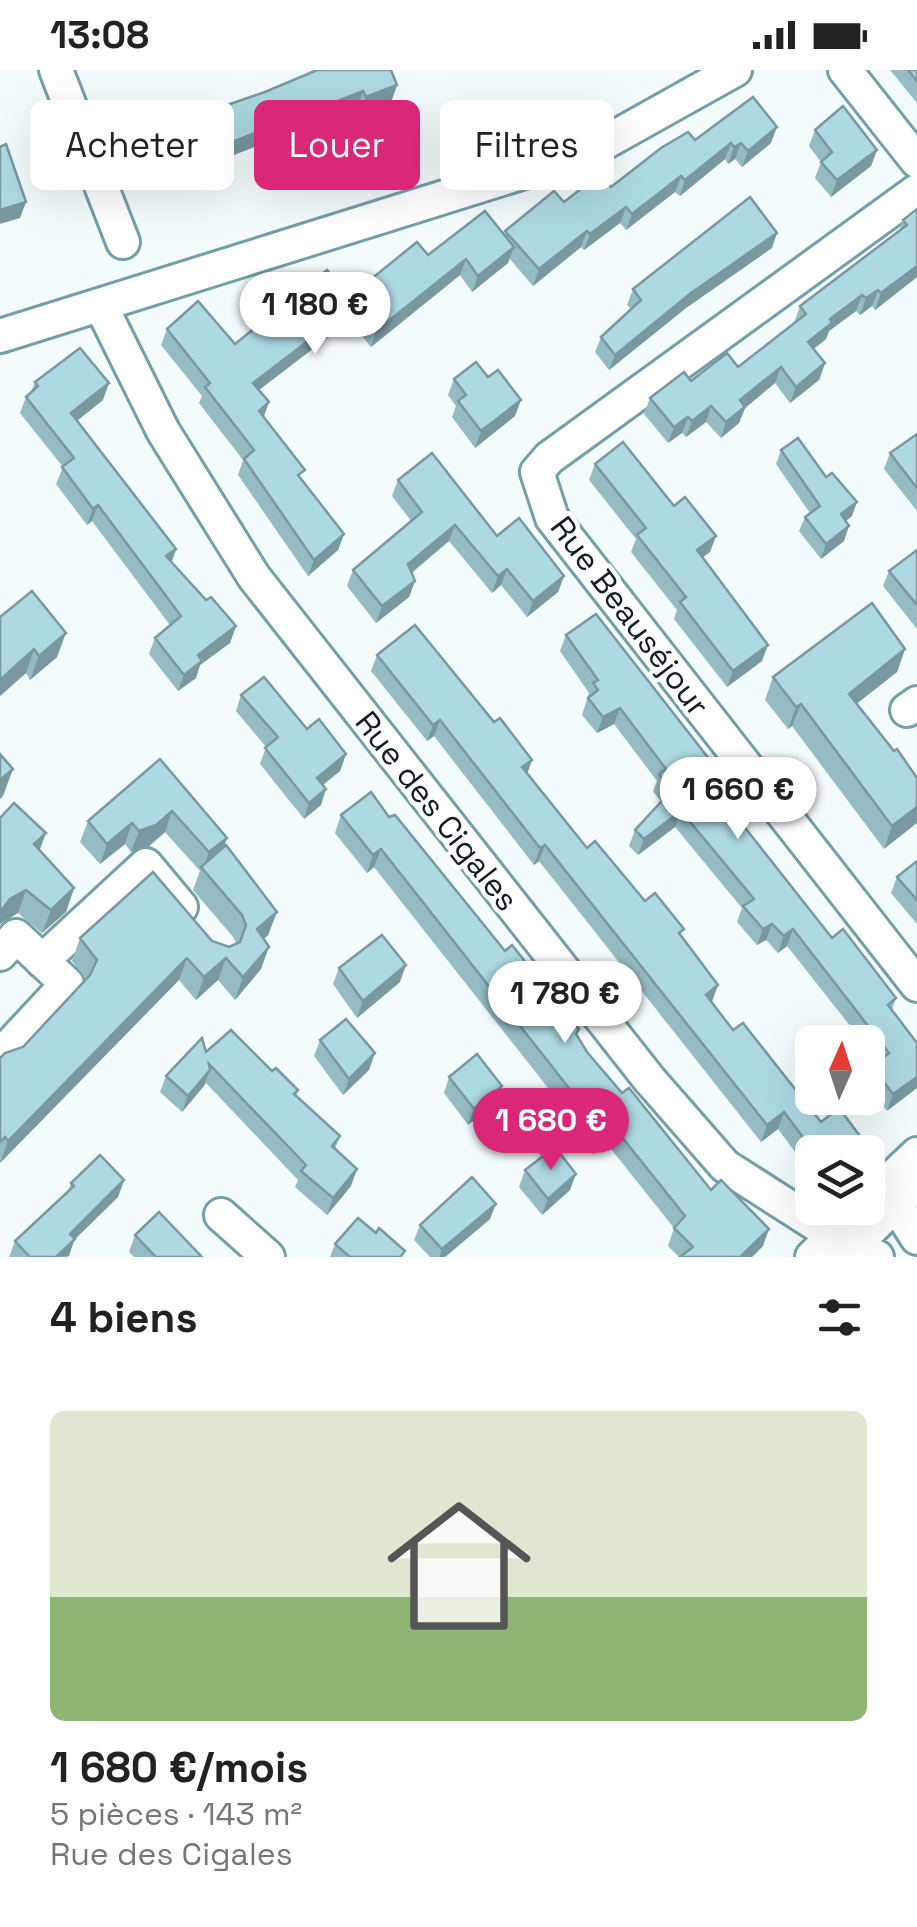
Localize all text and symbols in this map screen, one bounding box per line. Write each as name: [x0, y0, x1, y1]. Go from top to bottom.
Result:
text: 13:08: [50, 11, 149, 59]
chip: Acheter: [30, 100, 234, 190]
chip: Louer: [254, 100, 420, 190]
chip: Filtres: [440, 100, 614, 190]
pin: 1 180 €: [223, 272, 407, 357]
text: 1 180 €: [262, 284, 368, 324]
street label: Rue Beauséjour: [542, 508, 718, 724]
street label: Rue des Cigales: [347, 703, 527, 919]
pin: 1 660 €: [646, 757, 830, 842]
text: 1 660 €: [682, 769, 794, 809]
pin: 1 780 €: [473, 961, 657, 1046]
text: 1 780 €: [510, 973, 620, 1013]
north arrow: [795, 1025, 885, 1115]
map controls: [795, 1025, 885, 1225]
pin: 1 680 €: [459, 1088, 643, 1173]
text: 1 680 €: [495, 1100, 607, 1140]
button: layers: [795, 1135, 885, 1225]
icon: filters: [812, 1290, 867, 1345]
text: 4 biens: [50, 1291, 197, 1344]
icon: home: [369, 1476, 549, 1656]
text: 1 680 €/mois: [50, 1741, 308, 1794]
text: 5 pièces · 143 m²: [50, 1794, 302, 1834]
text: Rue des Cigales: [50, 1834, 293, 1874]

